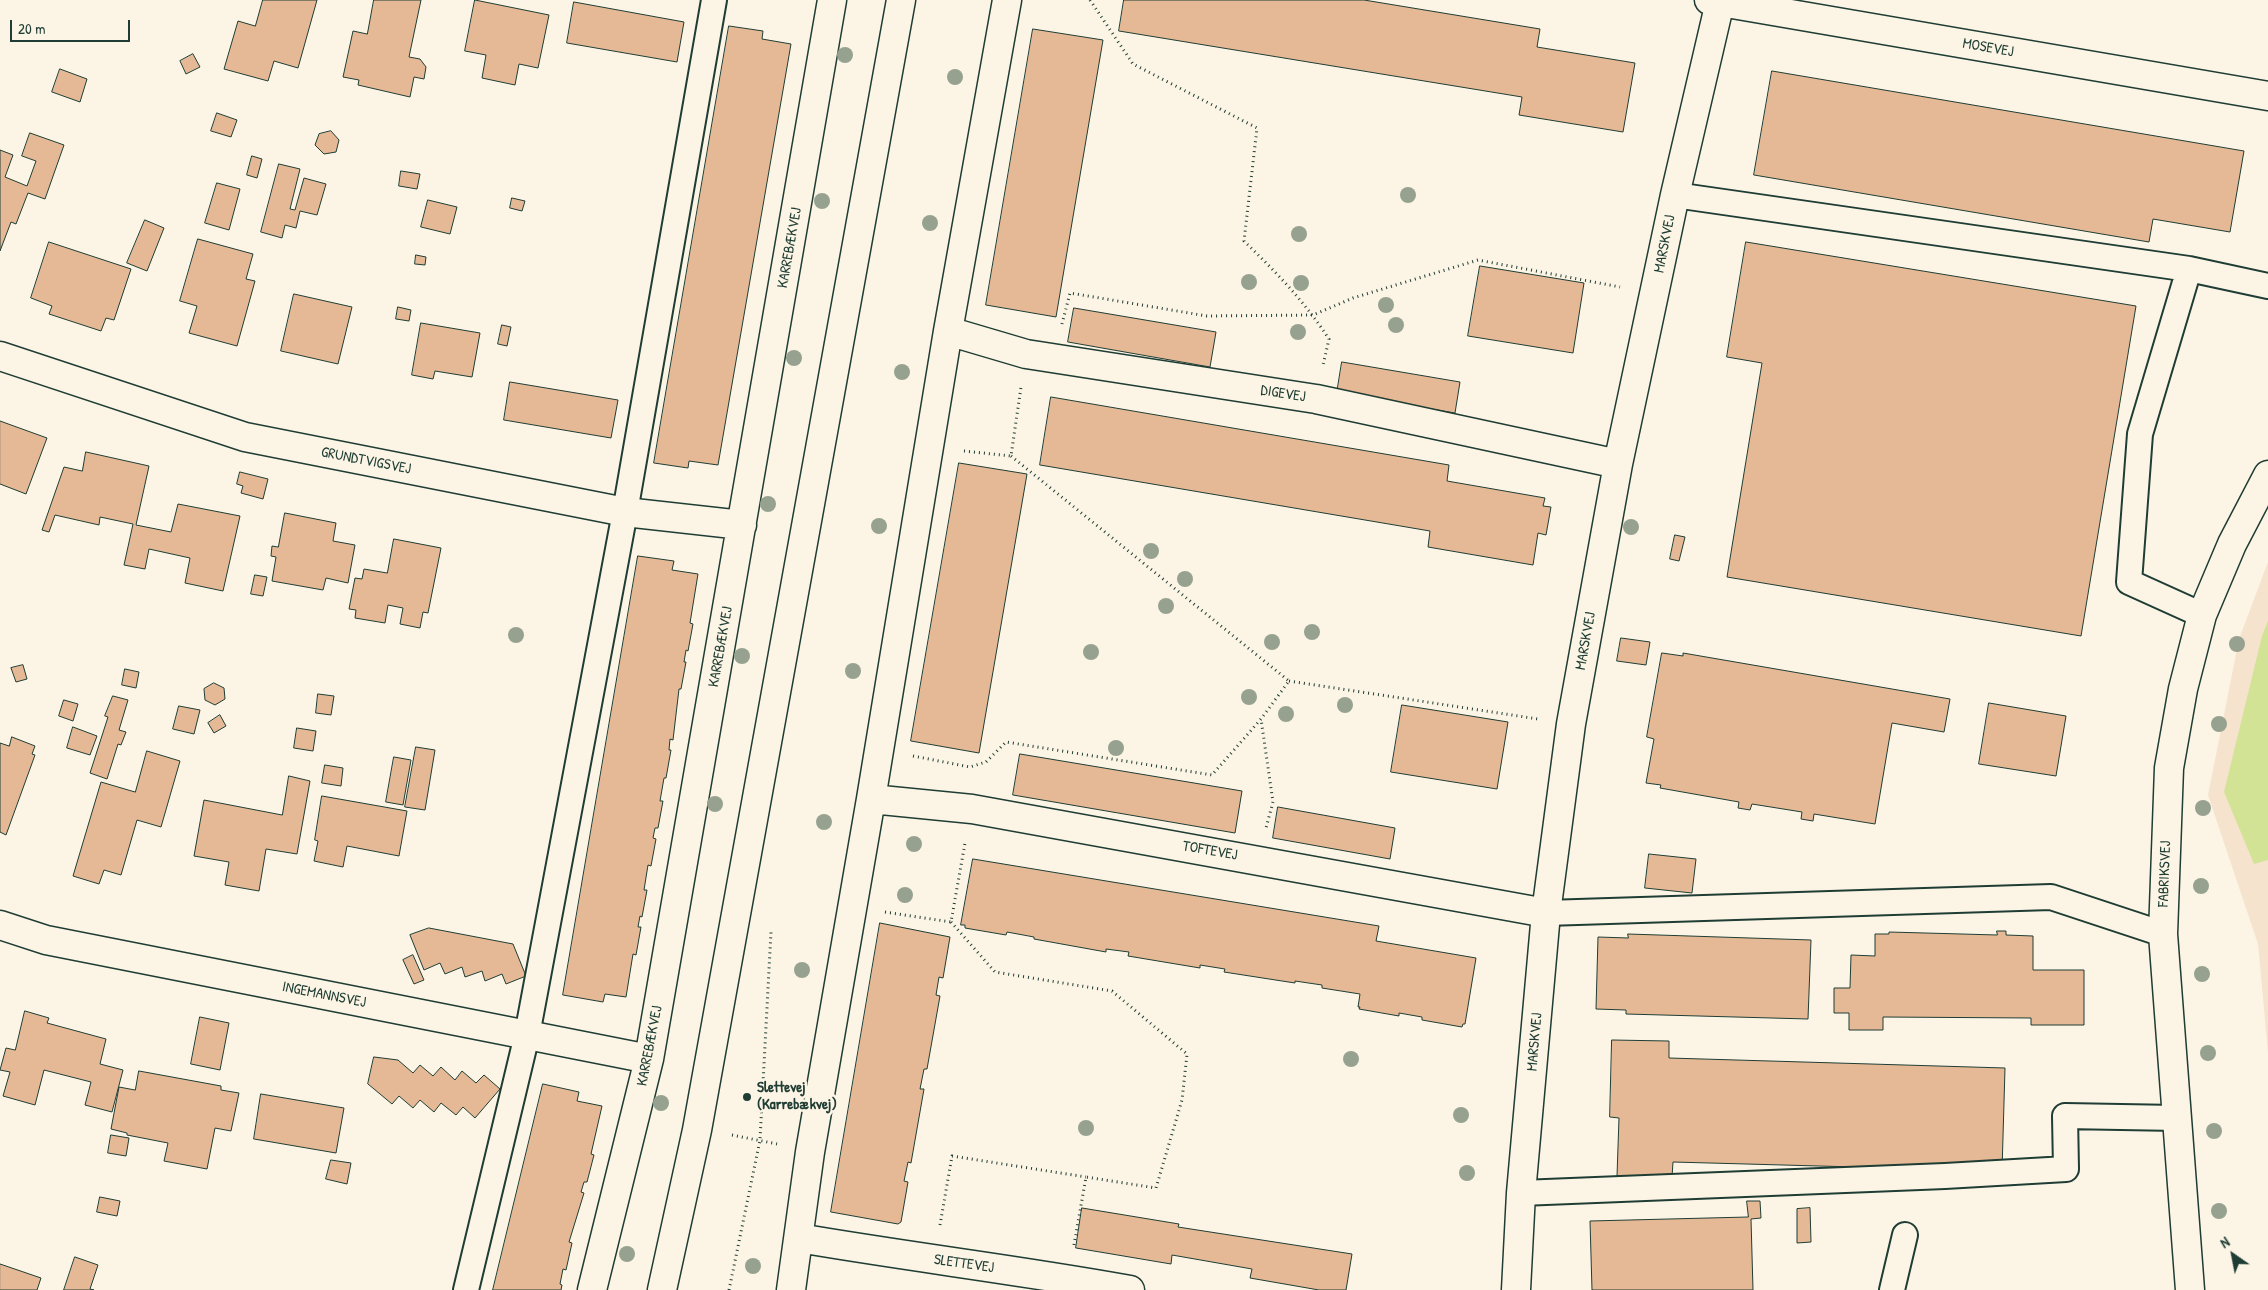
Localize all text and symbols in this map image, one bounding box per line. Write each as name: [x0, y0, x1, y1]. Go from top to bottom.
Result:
scale bar: [12, 10, 132, 42]
text: 20 m: [18, 18, 45, 39]
street label: MOSEVEJ: [1961, 35, 2015, 61]
street label: KARREBÆKVEJ: [774, 206, 806, 290]
street label: MARSKVEJ: [1651, 214, 1679, 274]
street label: DIGEVEJ: [1259, 382, 1307, 406]
street label: GRUNDTVIGSVEJ: [320, 443, 412, 479]
street label: KARREBÆKVEJ: [705, 605, 737, 689]
street label: MARSKVEJ: [1572, 611, 1600, 671]
street label: TOFTEVEJ: [1181, 837, 1239, 865]
street label: FABRIKSVEJ: [2155, 841, 2175, 907]
street label: INGEMANNSVEJ: [281, 978, 367, 1012]
street label: KARREBÆKVEJ: [633, 1004, 667, 1088]
street label: MARSKVEJ: [1523, 1012, 1547, 1072]
place label: Slettevej (Karrebækvej): [757, 1079, 837, 1114]
marker: Slettevej (Karrebækvej): [741, 1091, 753, 1103]
north arrow: [2208, 1230, 2258, 1280]
text: N: [2216, 1232, 2233, 1252]
street label: SLETTEVEJ: [933, 1251, 995, 1277]

